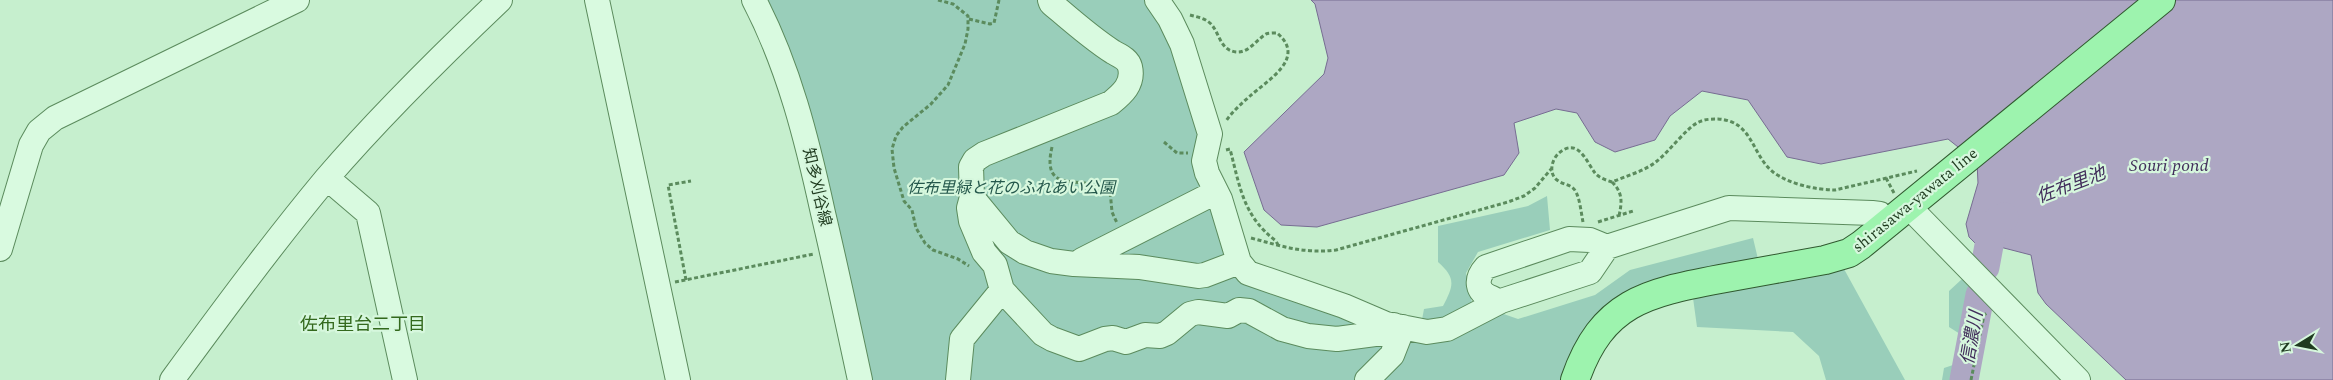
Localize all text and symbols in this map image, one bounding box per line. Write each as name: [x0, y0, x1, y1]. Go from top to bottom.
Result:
street label: shirasawa-yawata line: [1847, 142, 1983, 258]
street label: 知多刈谷線: [796, 145, 838, 229]
water label: Souri pond: [2129, 152, 2209, 179]
water label: 佐布里池: [2033, 159, 2111, 211]
park label: 佐布里緑と花のふれあい公園: [907, 176, 1117, 200]
water label: 信濃川: [1954, 307, 1990, 367]
district label: 佐布里台二丁目: [300, 311, 426, 338]
north arrow: [2273, 320, 2323, 370]
text: N: [2274, 340, 2297, 355]

